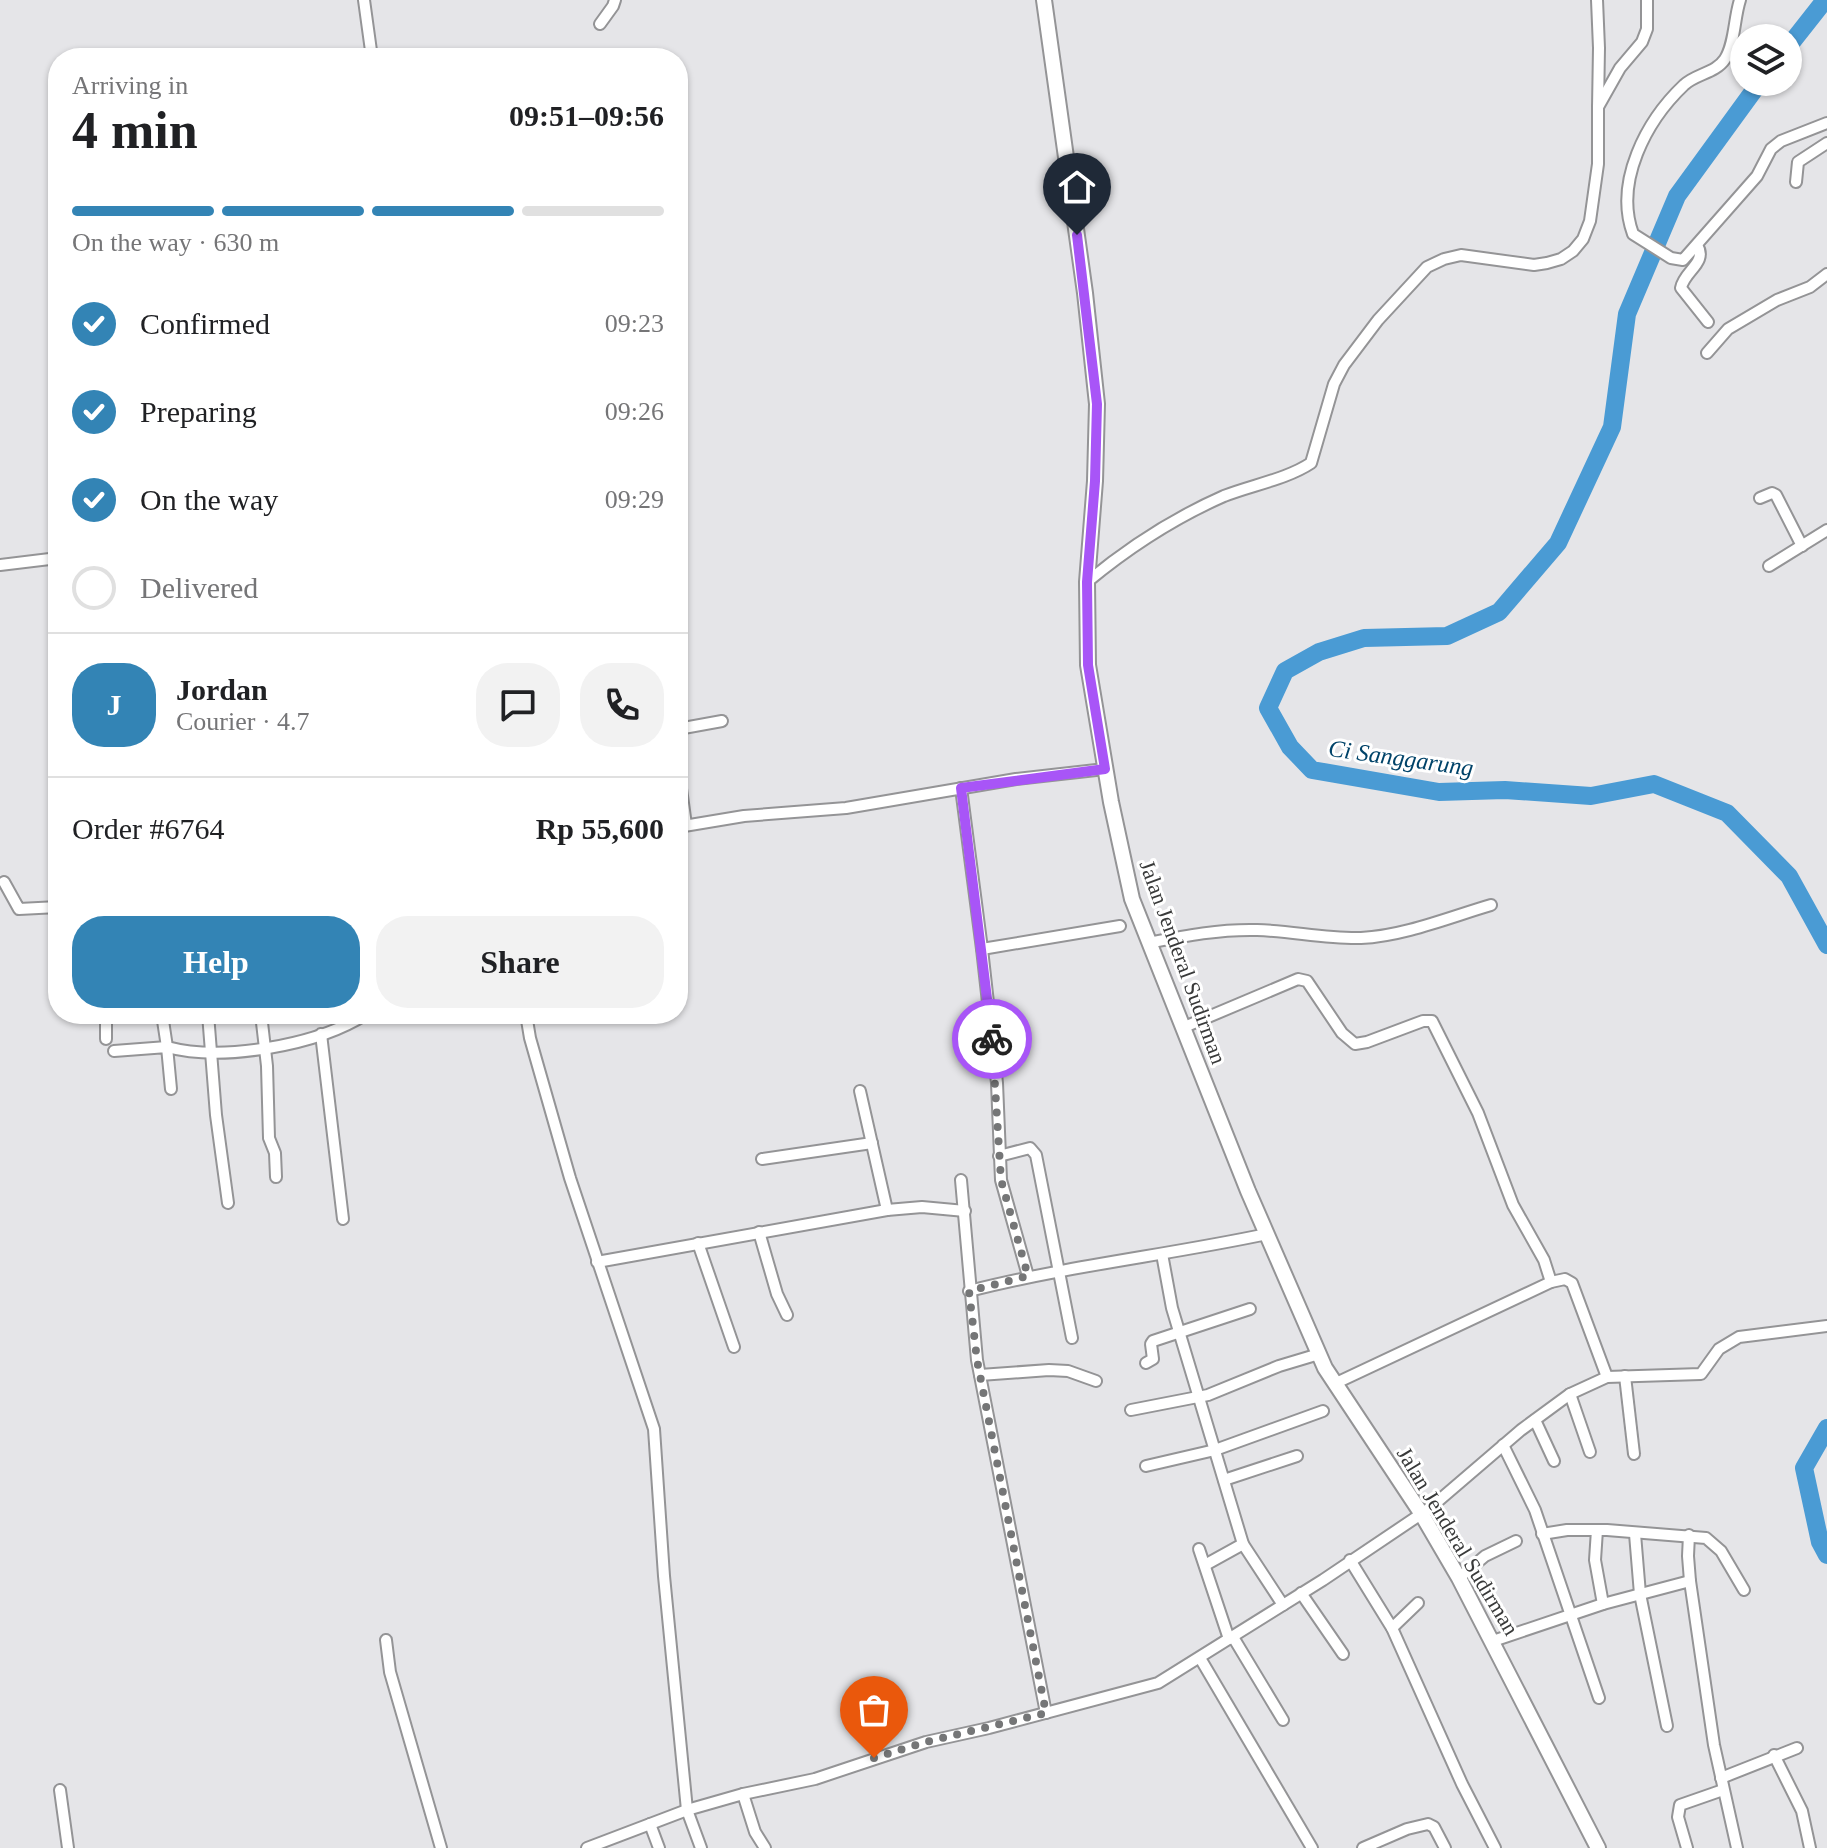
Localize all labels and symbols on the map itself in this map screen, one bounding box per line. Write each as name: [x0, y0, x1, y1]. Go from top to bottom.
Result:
pin: [1043, 153, 1111, 235]
water label: Ci Sanggarung: [1327, 735, 1475, 781]
street label: Jalan Jenderal Sudirman: [1134, 857, 1232, 1067]
courier: [952, 999, 1032, 1079]
street label: Jalan Jenderal Sudirman: [1392, 1442, 1524, 1640]
pin: [840, 1676, 908, 1758]

